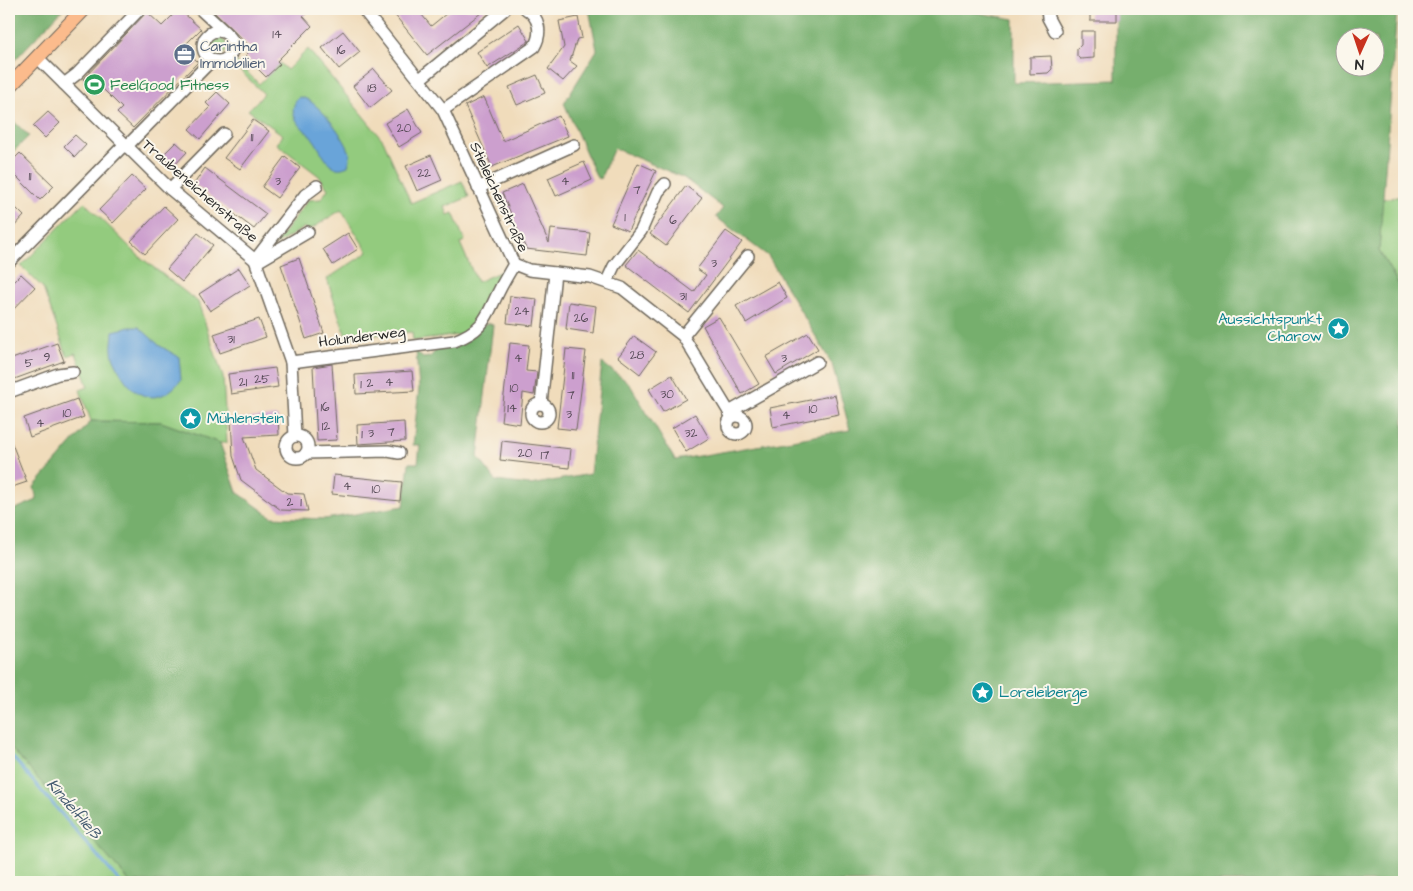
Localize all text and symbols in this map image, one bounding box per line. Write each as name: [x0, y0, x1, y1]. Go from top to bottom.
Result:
house number: 14: [272, 26, 282, 43]
north arrow: [1336, 28, 1386, 78]
place label: Carintha Immobilien: [200, 36, 265, 74]
house number: 16: [336, 42, 346, 59]
office icon: Carintha Immobilien: [172, 43, 196, 67]
text: N: [1354, 54, 1364, 74]
sports icon: FeelGood Fitness: [82, 73, 106, 97]
place label: FeelGood Fitness: [110, 75, 230, 96]
house number: 18: [367, 80, 377, 97]
house number: 20: [397, 120, 412, 137]
house number: 11: [250, 129, 254, 146]
street label: Traubeneichenstraße: [137, 134, 263, 248]
street label: Stieleichenstraße: [464, 138, 534, 256]
house number: 22: [417, 165, 431, 182]
house number: 11: [28, 168, 32, 185]
house number: 3: [275, 173, 281, 190]
house number: 4: [561, 173, 569, 190]
house number: 7: [633, 182, 641, 199]
house number: 1: [624, 209, 626, 226]
house number: 6: [669, 212, 677, 229]
house number: 3: [711, 255, 717, 272]
house number: 31: [679, 288, 687, 305]
house number: 24: [514, 303, 530, 320]
place label: Aussichtspunkt Charow: [1218, 309, 1322, 347]
house number: 26: [574, 310, 589, 327]
place icon: Aussichtspunkt Charow: [1326, 316, 1350, 340]
street label: Holunderweg: [318, 321, 407, 354]
house number: 31: [227, 331, 235, 348]
house number: 28: [630, 347, 645, 364]
house number: 9: [44, 349, 51, 366]
house number: 4: [514, 350, 522, 367]
house number: 3: [781, 350, 787, 367]
house number: 5: [25, 355, 34, 372]
house number: 11: [571, 367, 575, 384]
house number: 25: [254, 371, 270, 388]
house number: 21: [239, 374, 248, 391]
house number: 4: [385, 374, 393, 391]
house number: 2: [367, 375, 374, 392]
house number: 1: [360, 376, 362, 393]
house number: 10: [509, 380, 519, 397]
house number: 30: [660, 386, 674, 403]
house number: 7: [567, 387, 575, 404]
house number: 16: [320, 399, 330, 416]
house number: 14: [507, 400, 517, 417]
house number: 10: [808, 401, 818, 418]
house number: 10: [62, 405, 72, 422]
place icon: Mühlenstein: [179, 406, 203, 430]
house number: 3: [566, 406, 572, 423]
house number: 4: [782, 407, 790, 424]
place label: Mühlenstein: [207, 408, 284, 429]
house number: 4: [36, 415, 44, 432]
house number: 12: [322, 418, 330, 435]
house number: 7: [387, 424, 395, 441]
house number: 3: [368, 425, 374, 442]
house number: 32: [685, 425, 698, 442]
house number: 1: [361, 426, 363, 443]
house number: 20: [518, 445, 533, 462]
house number: 17: [541, 447, 550, 464]
house number: 4: [343, 478, 351, 495]
house number: 10: [371, 481, 381, 498]
house number: 2: [287, 494, 294, 511]
house number: 1: [300, 494, 302, 511]
place icon: Loreleiberge: [971, 680, 995, 704]
place label: Loreleiberge: [999, 682, 1088, 704]
water label: Kindelfließ: [41, 774, 107, 845]

